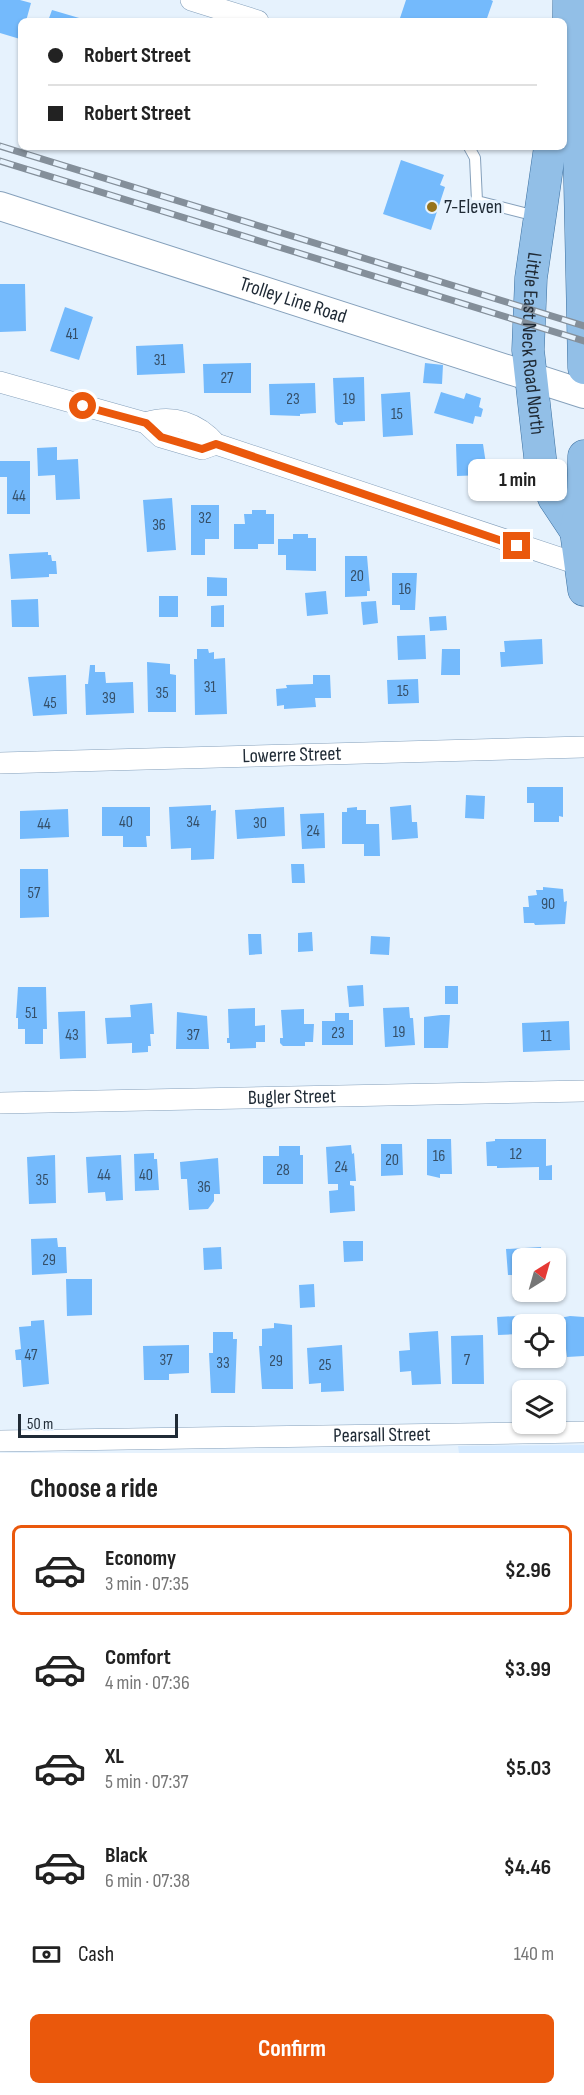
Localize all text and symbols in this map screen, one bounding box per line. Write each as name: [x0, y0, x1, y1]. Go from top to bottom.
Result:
text: Robert Street: [84, 42, 191, 69]
text: Robert Street: [84, 100, 191, 127]
place label: 7-Eleven: [444, 195, 502, 219]
marker: 7-Eleven: [425, 200, 439, 214]
street label: Little East Neck Road North: [516, 251, 549, 436]
street label: Trolley Line Road: [237, 272, 350, 329]
house number: 41: [66, 325, 79, 344]
house number: 31: [154, 351, 167, 370]
house number: 27: [220, 369, 234, 388]
house number: 23: [286, 390, 300, 409]
house number: 19: [343, 390, 355, 409]
route start: [69, 392, 96, 419]
house number: 15: [391, 405, 403, 424]
callout: 1 min: [468, 459, 566, 501]
text: 1 min: [499, 468, 536, 492]
house number: 44: [12, 487, 26, 506]
house number: 32: [198, 509, 212, 528]
house number: 36: [152, 516, 166, 535]
route end: [503, 532, 530, 559]
house number: 20: [350, 567, 364, 586]
house number: 16: [399, 580, 411, 599]
house number: 31: [204, 678, 217, 697]
house number: 15: [397, 682, 409, 701]
house number: 35: [155, 684, 169, 703]
house number: 39: [102, 689, 116, 708]
house number: 45: [43, 694, 57, 713]
street label: Lowerre Street: [242, 742, 342, 768]
house number: 40: [119, 813, 133, 832]
house number: 34: [186, 813, 200, 832]
house number: 30: [253, 814, 267, 833]
house number: 44: [37, 815, 51, 834]
house number: 24: [306, 822, 320, 841]
house number: 57: [28, 884, 41, 903]
house number: 90: [541, 895, 555, 914]
house number: 51: [25, 1004, 37, 1023]
house number: 19: [393, 1023, 405, 1042]
house number: 23: [331, 1024, 345, 1043]
house number: 43: [65, 1026, 79, 1045]
house number: 37: [186, 1026, 200, 1045]
house number: 11: [540, 1027, 552, 1046]
street label: Bugler Street: [248, 1084, 336, 1110]
house number: 12: [510, 1145, 522, 1164]
house number: 16: [433, 1147, 445, 1166]
house number: 20: [385, 1151, 399, 1170]
house number: 24: [334, 1158, 348, 1177]
house number: 28: [276, 1161, 290, 1180]
house number: 44: [97, 1166, 111, 1185]
house number: 40: [139, 1166, 153, 1185]
house number: 35: [35, 1171, 49, 1190]
house number: 36: [197, 1178, 211, 1197]
north arrow: [512, 1248, 566, 1302]
map controls: [512, 1248, 566, 1434]
house number: 29: [42, 1251, 56, 1270]
button: locate: [512, 1314, 566, 1368]
house number: 47: [25, 1346, 38, 1365]
house number: 37: [159, 1351, 173, 1370]
house number: 7: [464, 1351, 471, 1370]
house number: 29: [269, 1352, 283, 1371]
house number: 33: [216, 1354, 230, 1373]
house number: 25: [318, 1356, 332, 1375]
button: layers: [512, 1380, 566, 1434]
scale bar: [18, 1411, 178, 1438]
text: 50 m: [27, 1415, 53, 1434]
street label: Pearsall Street: [333, 1422, 431, 1448]
text: Choose a ride: [30, 1473, 158, 1505]
icon: car: [33, 1543, 87, 1597]
text: Economy: [105, 1545, 176, 1572]
text: $2.96: [505, 1557, 551, 1584]
text: 3 min · 07:35: [105, 1572, 189, 1596]
icon: car: [33, 1642, 87, 1696]
text: Comfort: [105, 1644, 171, 1671]
text: $3.99: [504, 1656, 551, 1683]
text: 4 min · 07:36: [105, 1671, 190, 1695]
icon: car: [33, 1741, 87, 1795]
text: XL: [105, 1743, 124, 1770]
text: $5.03: [505, 1755, 551, 1782]
text: 5 min · 07:37: [105, 1770, 189, 1794]
icon: car: [33, 1840, 87, 1894]
text: Black: [105, 1842, 147, 1869]
text: $4.46: [504, 1854, 551, 1881]
text: 6 min · 07:38: [105, 1869, 190, 1893]
icon: cash: [30, 1938, 63, 1971]
text: Cash: [78, 1941, 114, 1968]
text: 140 m: [514, 1942, 554, 1966]
button: Confirm: [30, 2014, 554, 2083]

